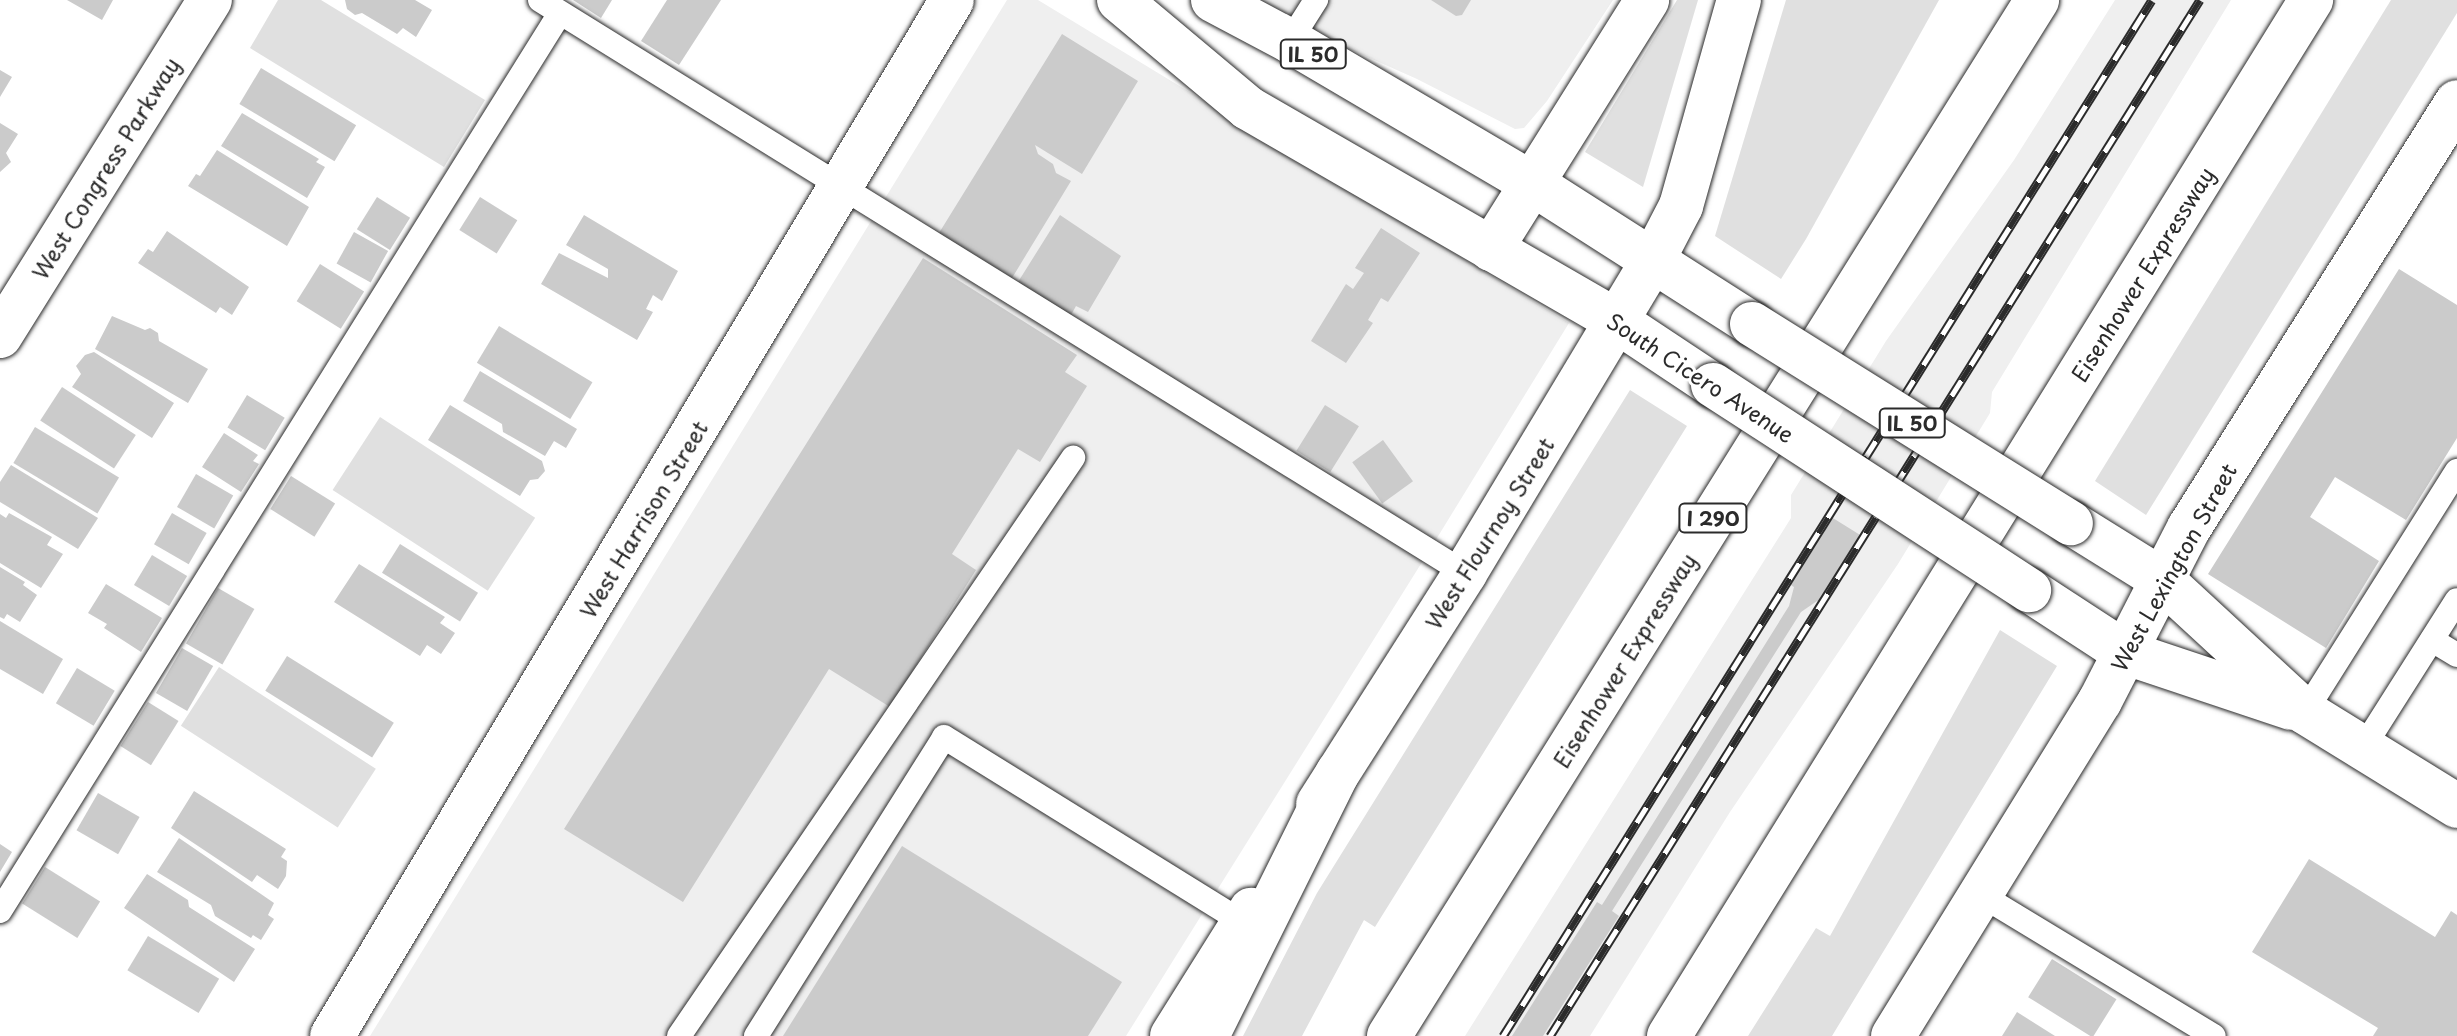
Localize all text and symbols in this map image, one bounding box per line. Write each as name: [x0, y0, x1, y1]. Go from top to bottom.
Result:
road number: IL 50: [1277, 38, 1349, 70]
street label: West Congress Parkway: [26, 52, 184, 284]
street label: Eisenhower Expressway: [2065, 161, 2219, 387]
street label: South Cicero Avenue: [1602, 306, 1800, 448]
road number: IL 50: [1876, 407, 1948, 439]
street label: West Harrison Street: [574, 416, 712, 622]
street label: West Flournoy Street: [1419, 431, 1559, 635]
street label: West Lexington Street: [2105, 459, 2241, 675]
road number: I 290: [1677, 502, 1749, 534]
street label: Eisenhower Expressway: [1547, 547, 1701, 773]

